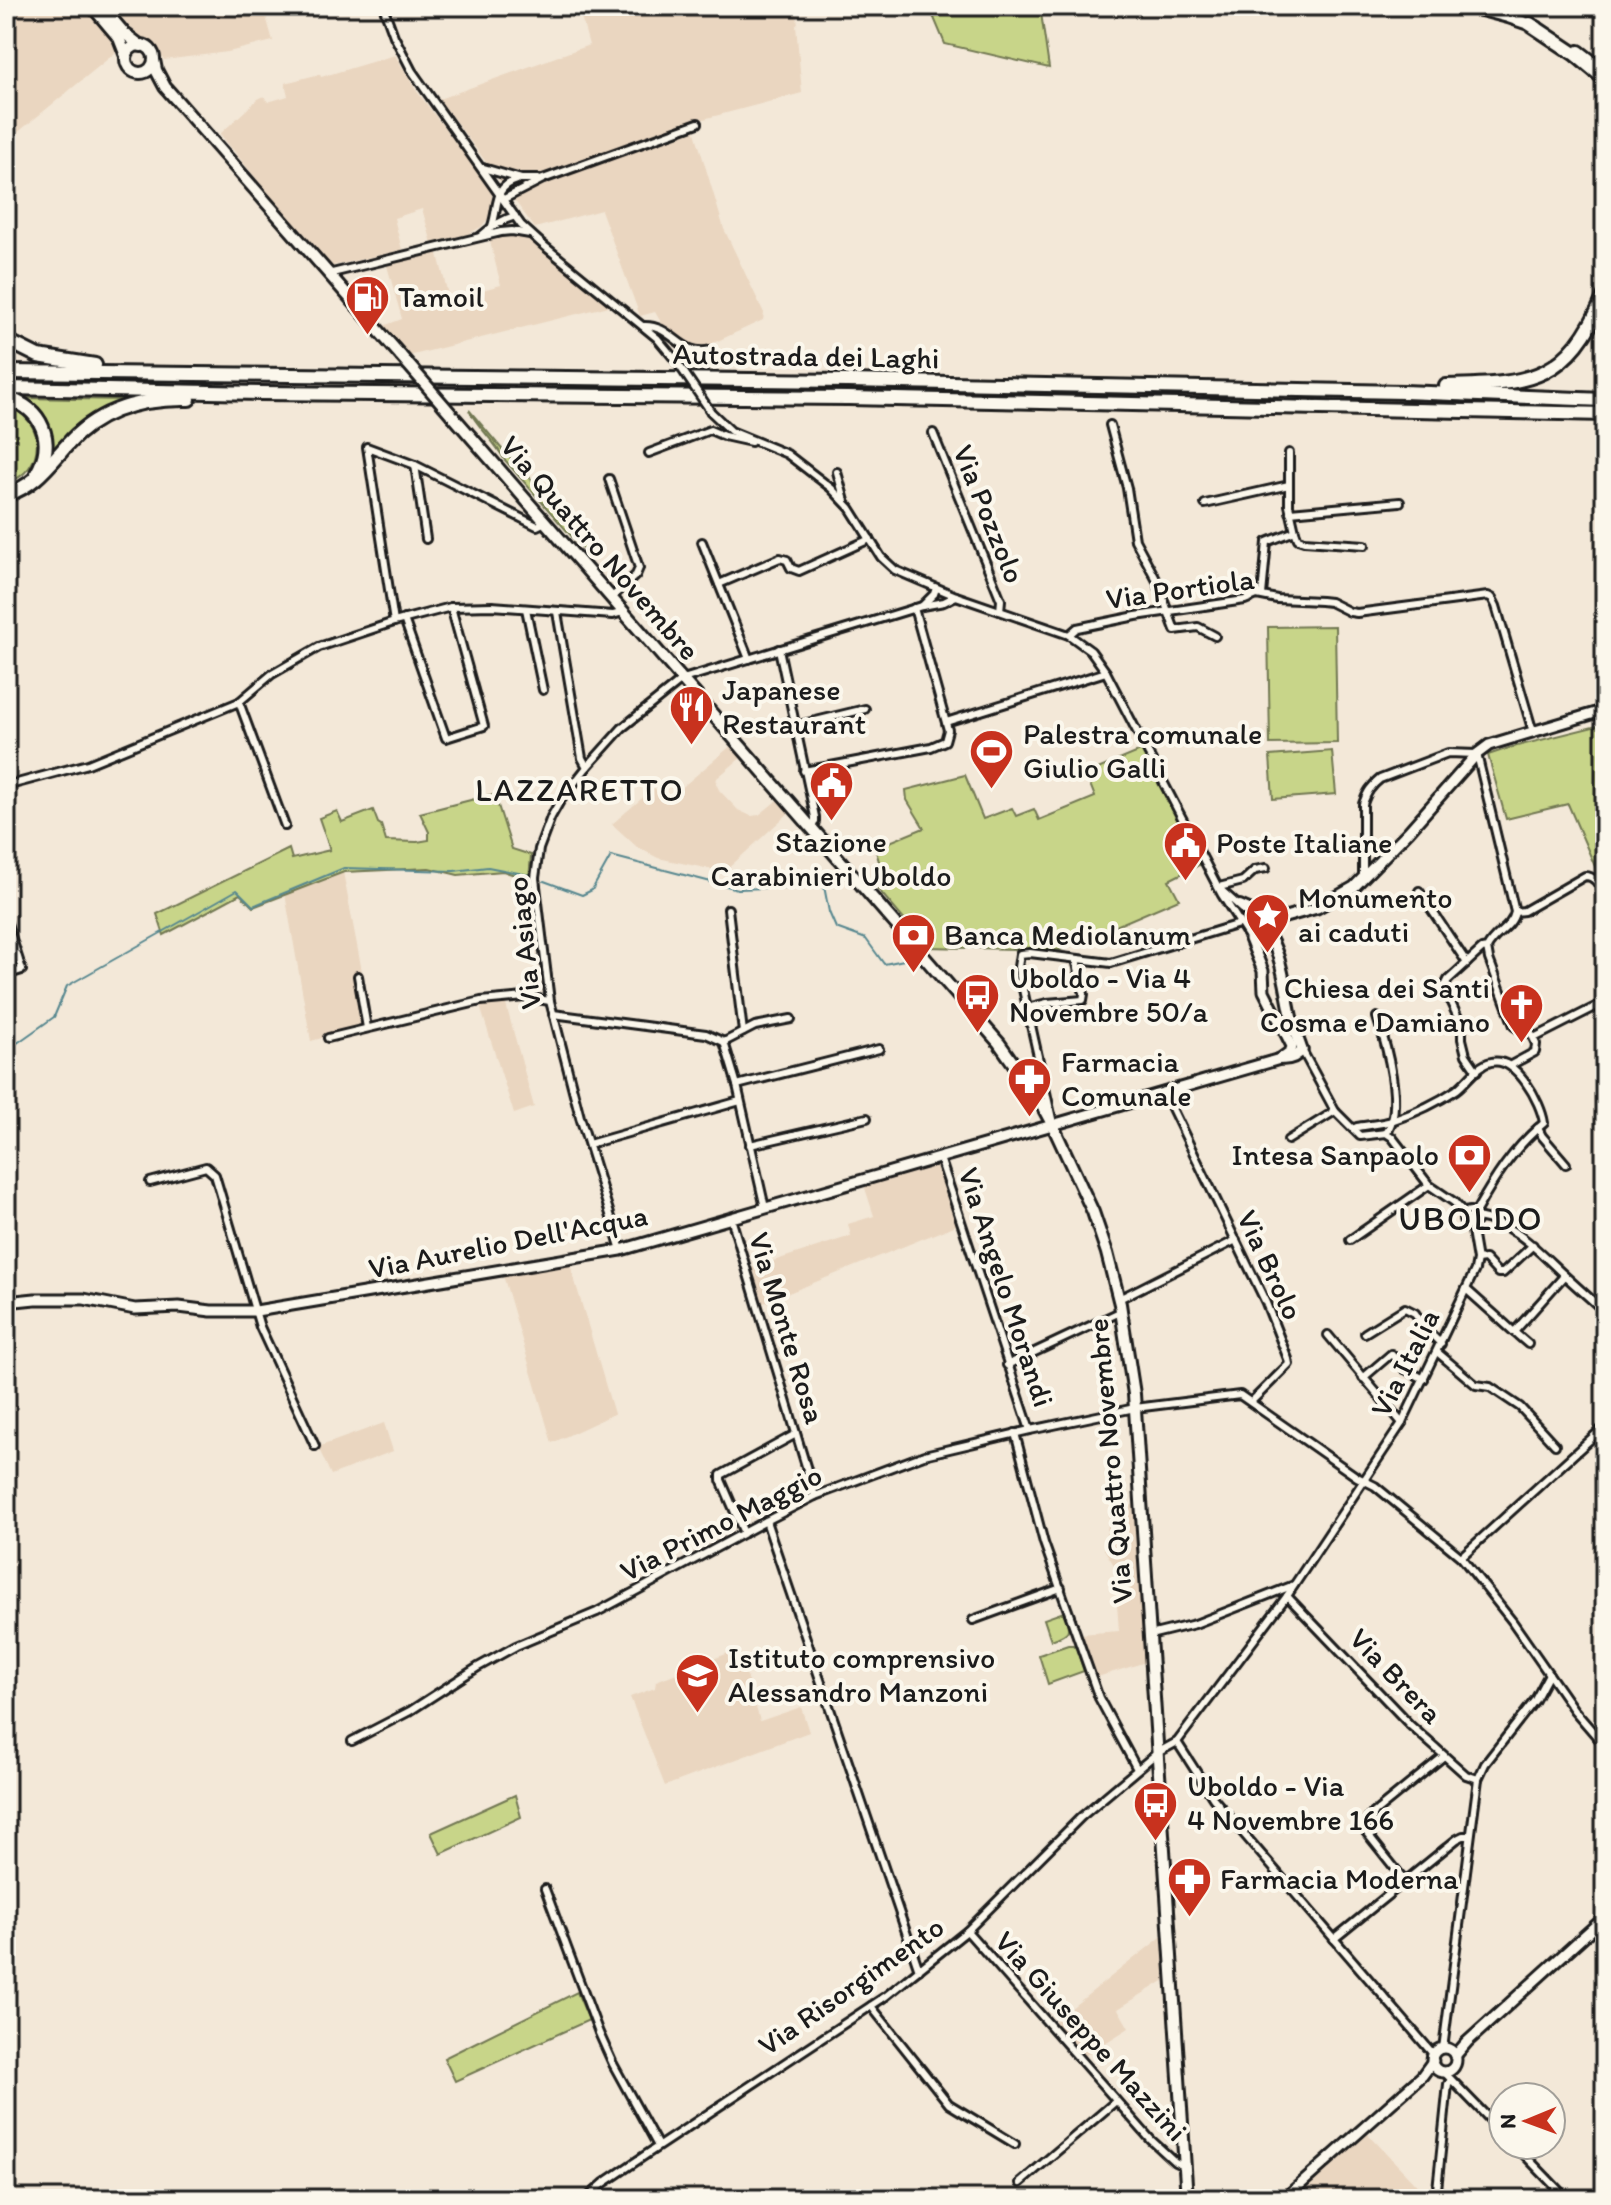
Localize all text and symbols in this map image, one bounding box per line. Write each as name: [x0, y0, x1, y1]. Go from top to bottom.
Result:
fuel station icon: Tamoil: [343, 273, 391, 336]
place label: Tamoil: [398, 278, 485, 315]
street label: Autostrada dei Laghi: [672, 335, 940, 376]
street label: Via Quattro Novembre: [493, 428, 708, 668]
street label: Via Pozzolo: [945, 439, 1034, 588]
street label: Via Portiola: [1103, 560, 1257, 617]
place label: Japanese Restaurant: [722, 671, 866, 742]
restaurant icon: Japanese Restaurant: [667, 683, 715, 746]
place label: Palestra comunale Giulio Galli: [1023, 715, 1262, 786]
sports icon: Palestra comunale Giulio Galli: [968, 727, 1016, 790]
public building icon: Stazione Carabinieri Uboldo: [807, 760, 855, 823]
district label: LAZZARETTO: [475, 771, 685, 809]
public building icon: Poste Italiane: [1161, 819, 1209, 882]
place label: Stazione Carabinieri Uboldo: [710, 823, 952, 894]
place label: Poste Italiane: [1216, 824, 1393, 861]
street label: Via Asiago: [498, 875, 549, 1011]
place label: Monumento ai caduti: [1298, 879, 1453, 950]
place icon: Monumento ai caduti: [1243, 891, 1291, 954]
bank icon: Banca Mediolanum: [889, 911, 937, 974]
place label: Banca Mediolanum: [944, 916, 1191, 953]
place label: Uboldo - Via 4 Novembre 50/a: [1009, 959, 1209, 1030]
place label: Chiesa dei Santi Cosma e Damiano: [1260, 969, 1490, 1040]
bus stop icon: Uboldo - Via 4 Novembre 50/a: [954, 971, 1002, 1034]
church icon: Chiesa dei Santi Cosma e Damiano: [1497, 981, 1545, 1044]
place label: Farmacia Comunale: [1061, 1043, 1192, 1114]
pharmacy icon: Farmacia Comunale: [1006, 1055, 1054, 1118]
bank icon: Intesa Sanpaolo: [1446, 1131, 1494, 1194]
place label: Intesa Sanpaolo: [1232, 1136, 1439, 1173]
street label: Via Angelo Morandi: [950, 1162, 1063, 1411]
street label: Via Aurelio Dell'Acqua: [365, 1196, 651, 1287]
district label: UBOLDO: [1398, 1198, 1544, 1239]
street label: Via Brolo: [1229, 1204, 1312, 1326]
street label: Via Monte Rosa: [741, 1228, 834, 1428]
street label: Via Italia: [1362, 1303, 1447, 1423]
street label: Via Quattro Novembre: [1079, 1317, 1140, 1605]
street label: Via Primo Maggio: [614, 1456, 828, 1589]
street label: Via Brera: [1342, 1620, 1451, 1732]
place label: Istituto comprensivo Alessandro Manzoni: [728, 1639, 995, 1710]
school or university icon: Istituto comprensivo Alessandro Manzoni: [673, 1651, 721, 1714]
place label: Uboldo - Via 4 Novembre 166: [1187, 1767, 1394, 1838]
bus stop icon: Uboldo - Via 4 Novembre 166: [1132, 1779, 1180, 1842]
pharmacy icon: Farmacia Moderna: [1165, 1855, 1213, 1918]
place label: Farmacia Moderna: [1220, 1860, 1459, 1897]
street label: Via Risorgimento: [751, 1908, 951, 2063]
street label: Via Giuseppe Mazzini: [987, 1923, 1196, 2148]
north arrow: [1487, 2081, 1567, 2161]
text: N: [1494, 2114, 1521, 2129]

